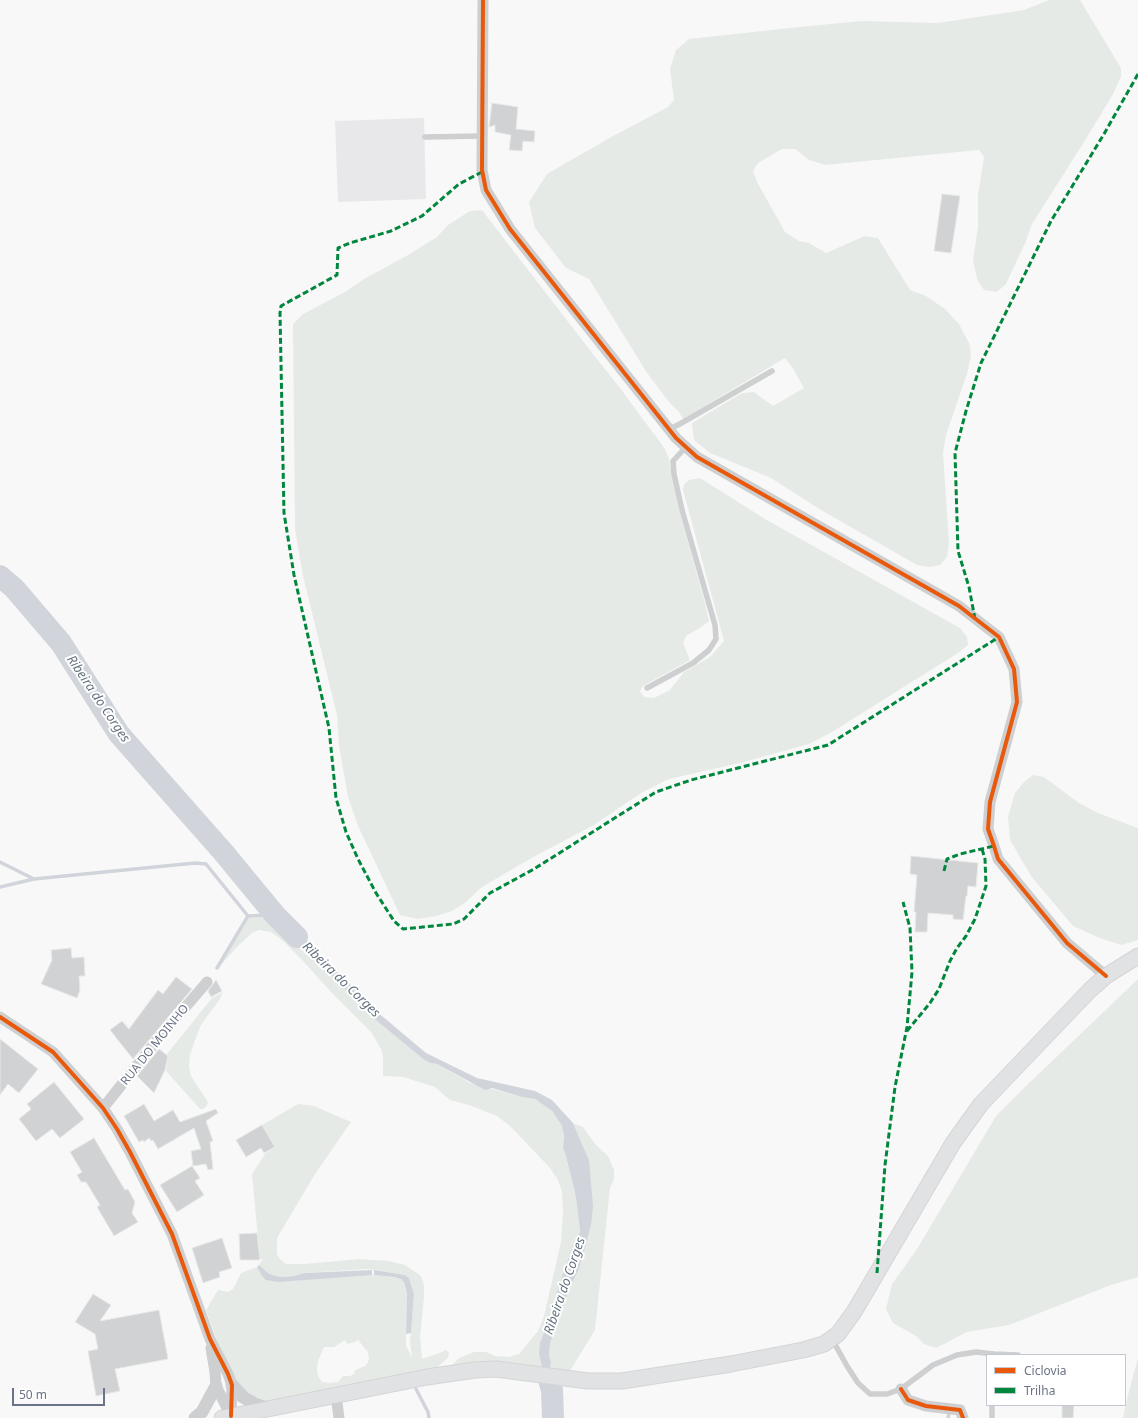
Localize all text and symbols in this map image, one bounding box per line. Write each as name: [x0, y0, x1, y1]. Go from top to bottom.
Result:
water label: Ribeira do Corges: [63, 652, 133, 746]
water label: Ribeira do Corges: [299, 939, 383, 1021]
street label: RUA DO MOINHO: [118, 1002, 192, 1088]
water label: Ribeira do Corges: [541, 1235, 589, 1337]
legend: [986, 1354, 1126, 1406]
text: Ciclovia: [1024, 1362, 1066, 1379]
scale bar: [14, 1380, 107, 1406]
text: Trilha: [1024, 1382, 1055, 1399]
text: 50 m: [19, 1386, 47, 1403]

